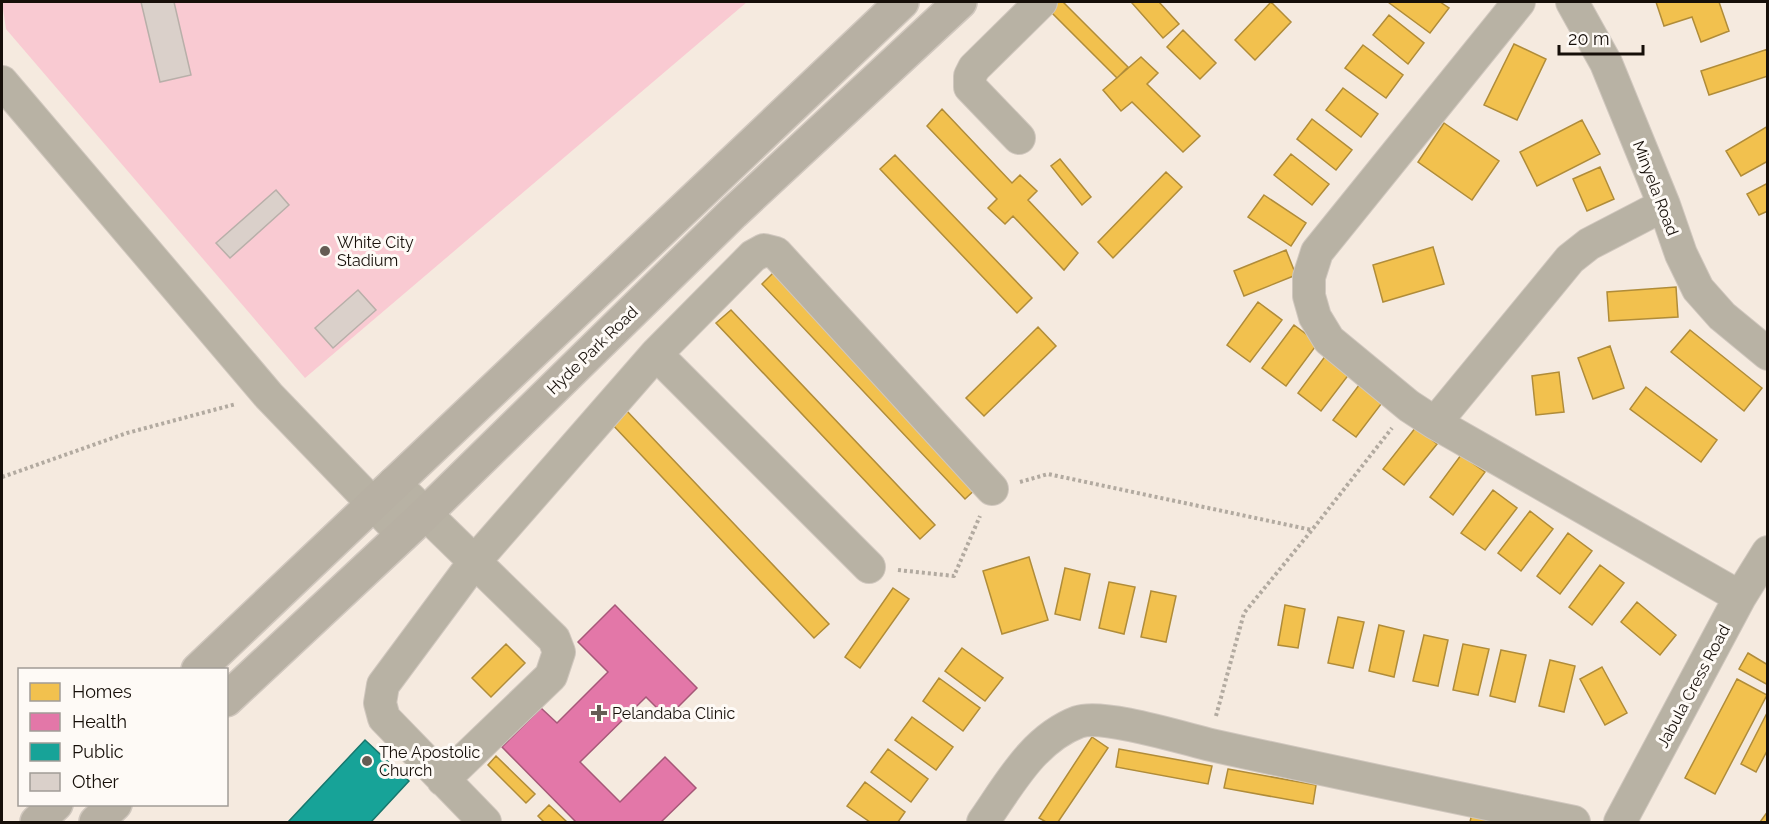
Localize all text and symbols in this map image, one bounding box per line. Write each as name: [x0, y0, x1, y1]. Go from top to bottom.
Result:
scale bar: [1559, 18, 1643, 56]
text: 20 m: [1568, 28, 1610, 49]
street label: Minyela Road: [1629, 138, 1682, 238]
place label: White City Stadium: [337, 233, 414, 270]
marker: White City Stadium: [318, 244, 332, 258]
street label: Hyde Park Road: [543, 302, 642, 398]
street label: Jabula Cress Road: [1653, 621, 1734, 751]
legend: [18, 668, 228, 806]
text: Homes: [72, 681, 132, 702]
marker: Pelandaba Clinic: [590, 704, 608, 722]
place label: Pelandaba Clinic: [612, 704, 736, 723]
text: Health: [72, 711, 127, 732]
text: Public: [72, 741, 124, 762]
place label: The Apostolic Church: [379, 743, 481, 780]
marker: The Apostolic Church: [360, 754, 374, 768]
text: Other: [72, 771, 120, 792]

